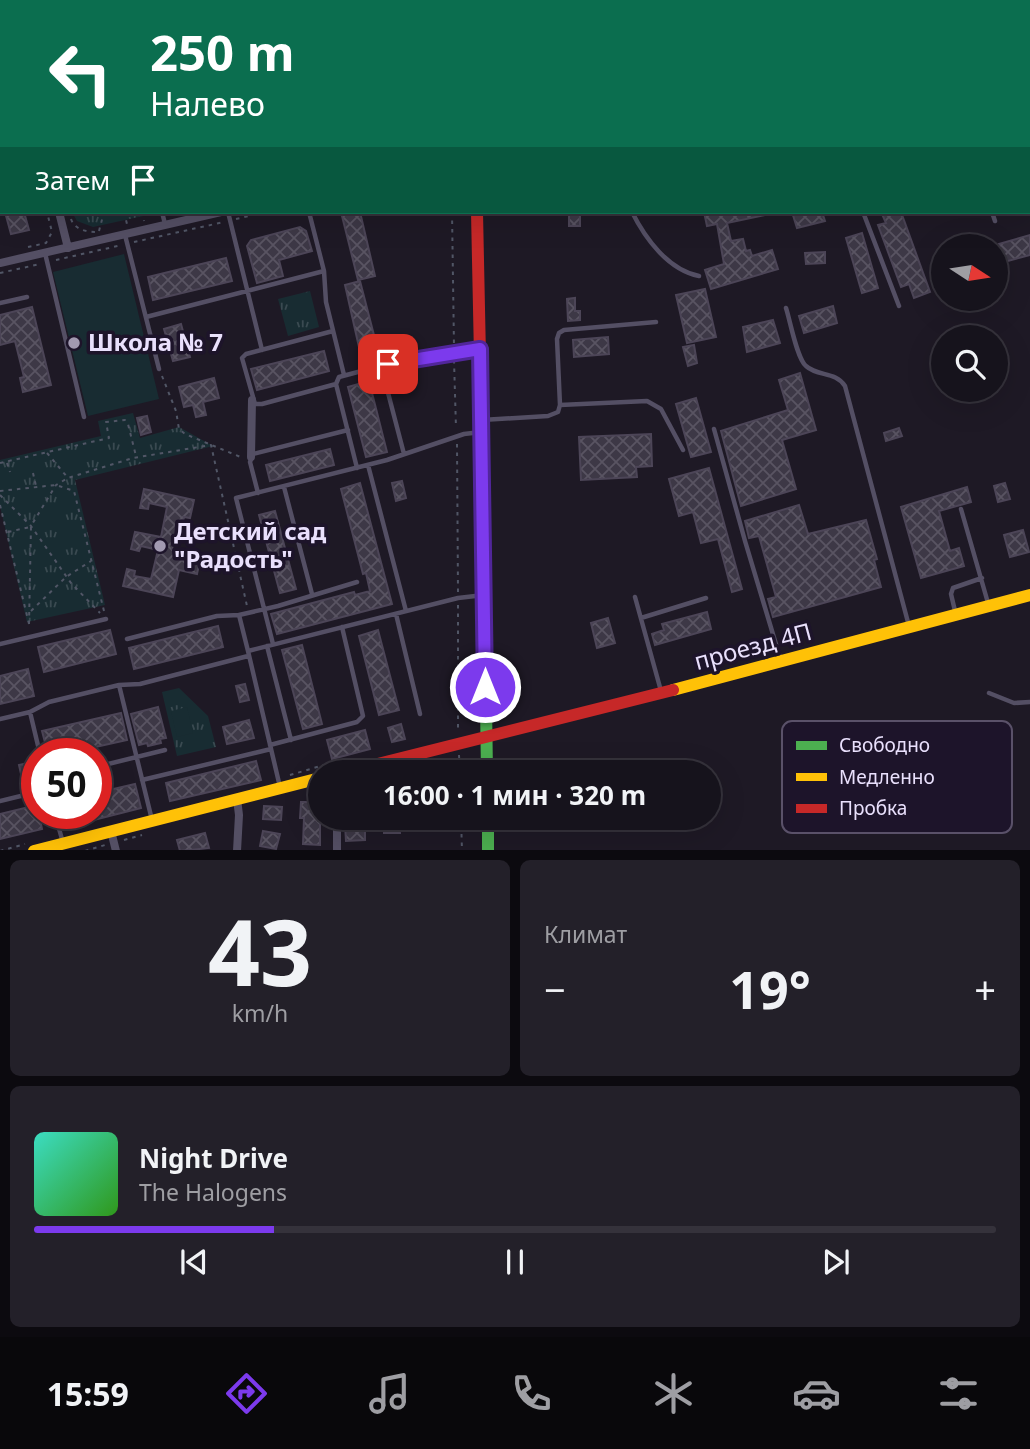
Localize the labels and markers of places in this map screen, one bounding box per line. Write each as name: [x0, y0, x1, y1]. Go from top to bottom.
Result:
place label: Школа № 7: [88, 325, 223, 358]
pin: [358, 334, 418, 394]
marker: Школа № 7: [66, 335, 82, 351]
place label: Детский сад "Радость": [174, 514, 327, 575]
marker: Детский сад "Радость": [152, 538, 168, 554]

